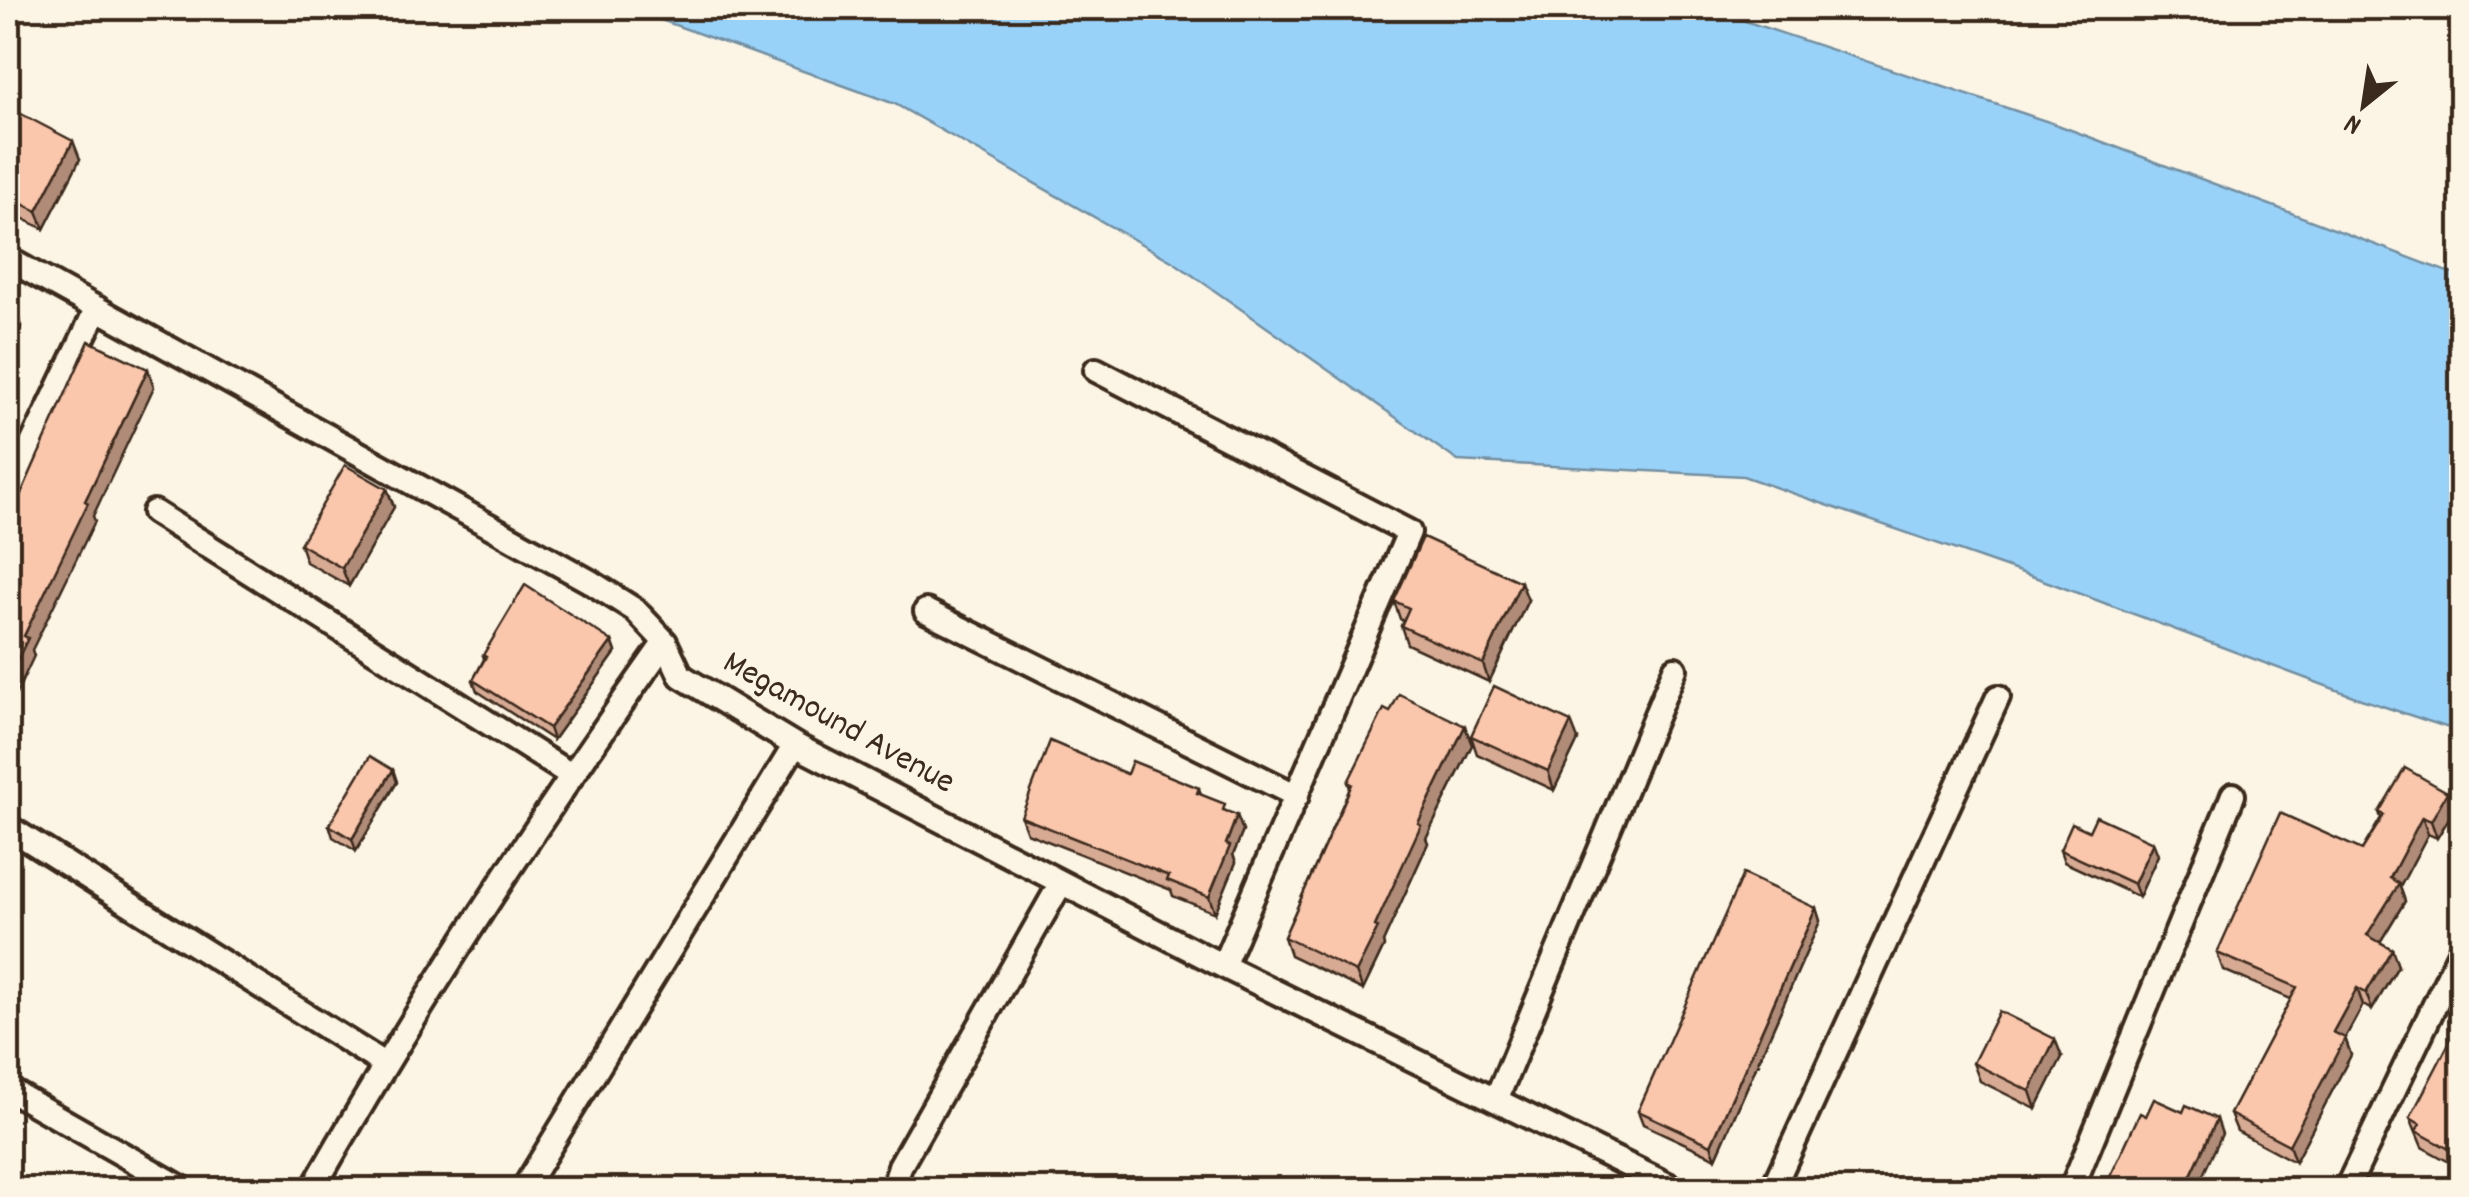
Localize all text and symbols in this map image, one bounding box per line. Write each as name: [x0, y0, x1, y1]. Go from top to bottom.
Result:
north arrow: [2314, 55, 2414, 155]
text: N: [2338, 102, 2370, 143]
street label: Megamound Avenue: [713, 639, 963, 809]

